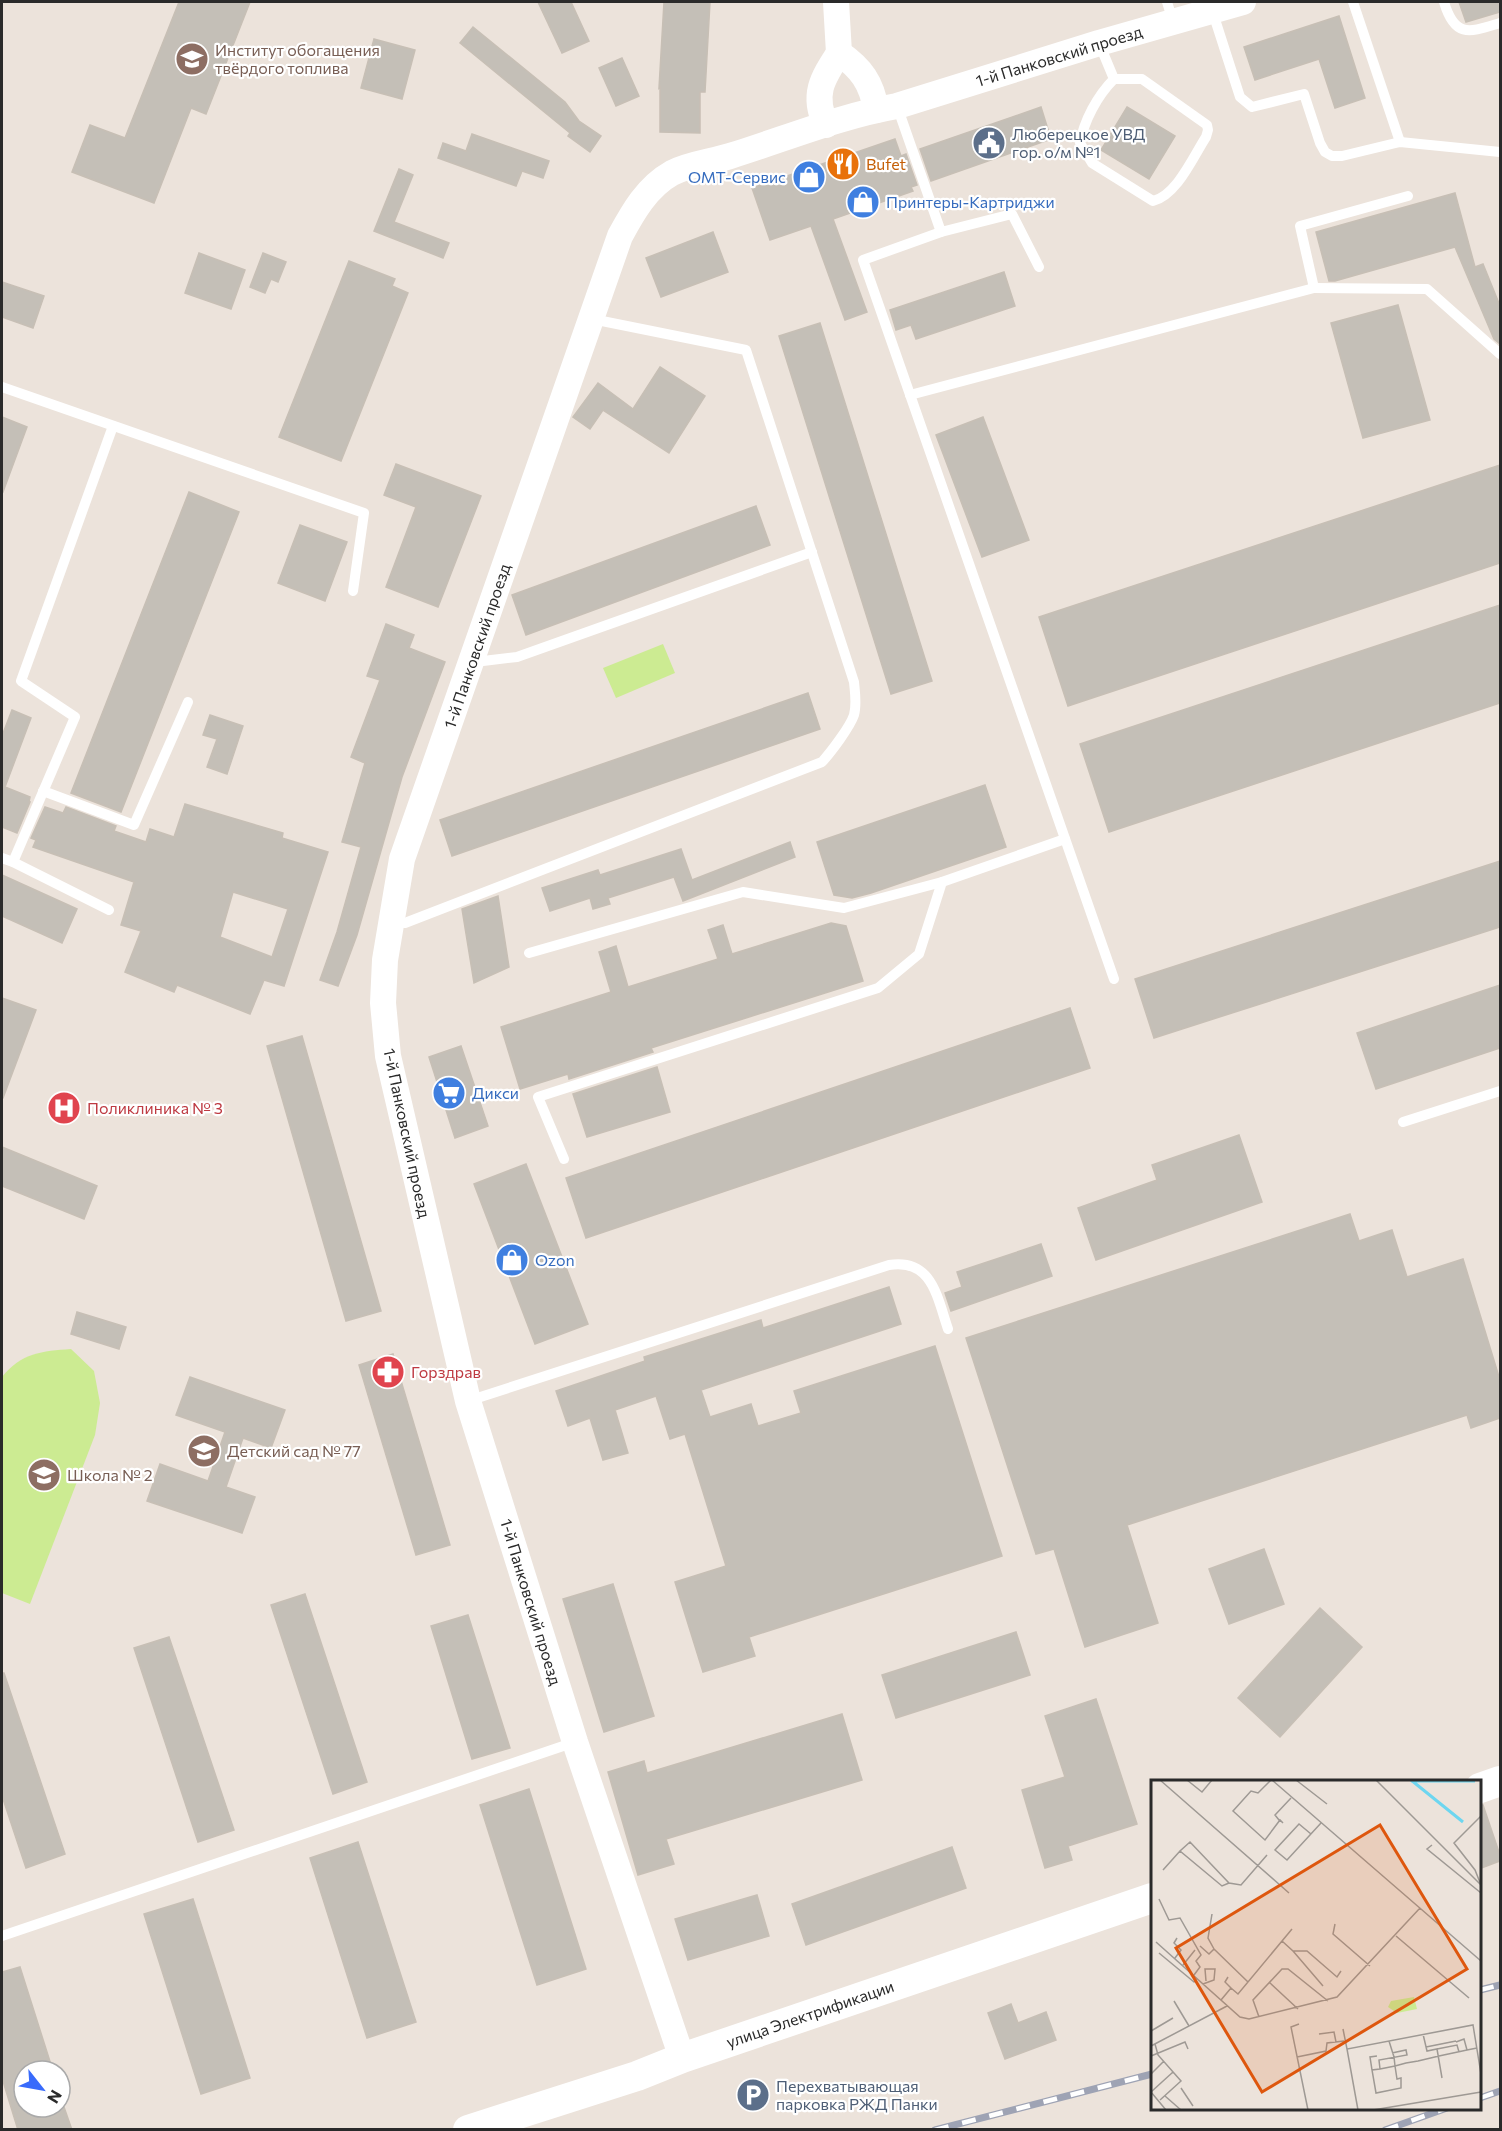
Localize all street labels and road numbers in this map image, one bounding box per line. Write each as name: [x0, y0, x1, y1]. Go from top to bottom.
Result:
street label: 1-й Панковский проезд: [973, 21, 1145, 90]
street label: 1-й Панковский проезд: [439, 560, 514, 731]
street label: 1-й Панковский проезд: [380, 1046, 435, 1220]
street label: 1-й Панковский проезд: [497, 1516, 566, 1688]
street label: улица Электрификации: [723, 1976, 896, 2051]

